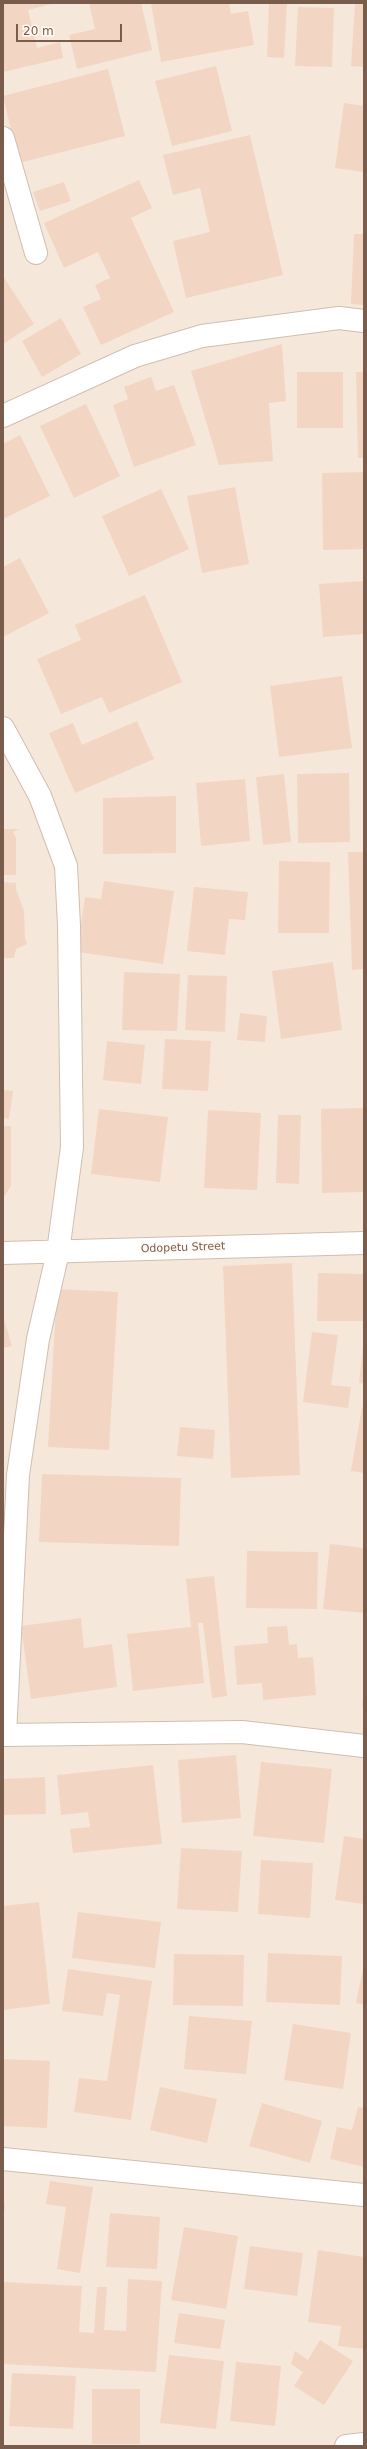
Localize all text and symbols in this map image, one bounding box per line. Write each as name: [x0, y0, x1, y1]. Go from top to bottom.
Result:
scale bar: [18, 16, 124, 42]
text: 20 m: [23, 24, 54, 38]
street label: Odopetu Street: [141, 1240, 225, 1256]

